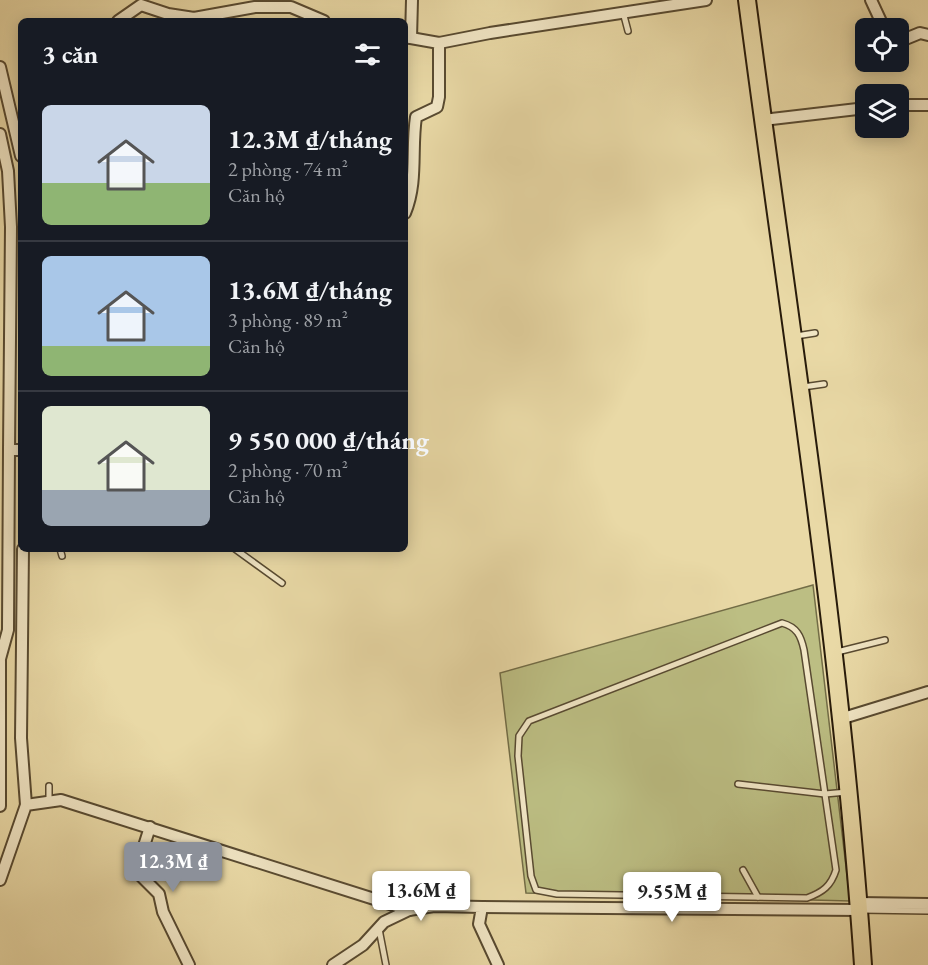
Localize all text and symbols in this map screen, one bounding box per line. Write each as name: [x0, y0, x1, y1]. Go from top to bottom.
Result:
map controls: [855, 18, 909, 138]
button: locate: [855, 18, 909, 72]
text: 3 căn: [42, 37, 98, 71]
icon: filters: [351, 38, 384, 71]
button: layers: [855, 84, 909, 138]
text: 12.3M ₫/tháng: [228, 122, 392, 156]
icon: home: [90, 129, 162, 201]
text: 2 phòng · 74 m²: [228, 156, 348, 182]
text: Căn hộ: [228, 182, 285, 208]
text: 13.6M ₫/tháng: [228, 273, 392, 307]
icon: home: [90, 280, 162, 352]
text: 3 phòng · 89 m²: [228, 307, 348, 333]
text: Căn hộ: [228, 333, 285, 359]
text: 9 550 000 ₫/tháng: [228, 423, 429, 457]
icon: home: [90, 430, 162, 502]
text: 2 phòng · 70 m²: [228, 457, 348, 483]
text: Căn hộ: [228, 483, 285, 509]
pin: 12.3M ₫: [118, 842, 228, 893]
text: 12.3M ₫: [138, 848, 208, 874]
pin: 13.6M ₫: [366, 871, 476, 922]
pin: 9.55M ₫: [617, 872, 727, 923]
text: 13.6M ₫: [386, 877, 456, 903]
text: 9.55M ₫: [637, 878, 707, 904]

